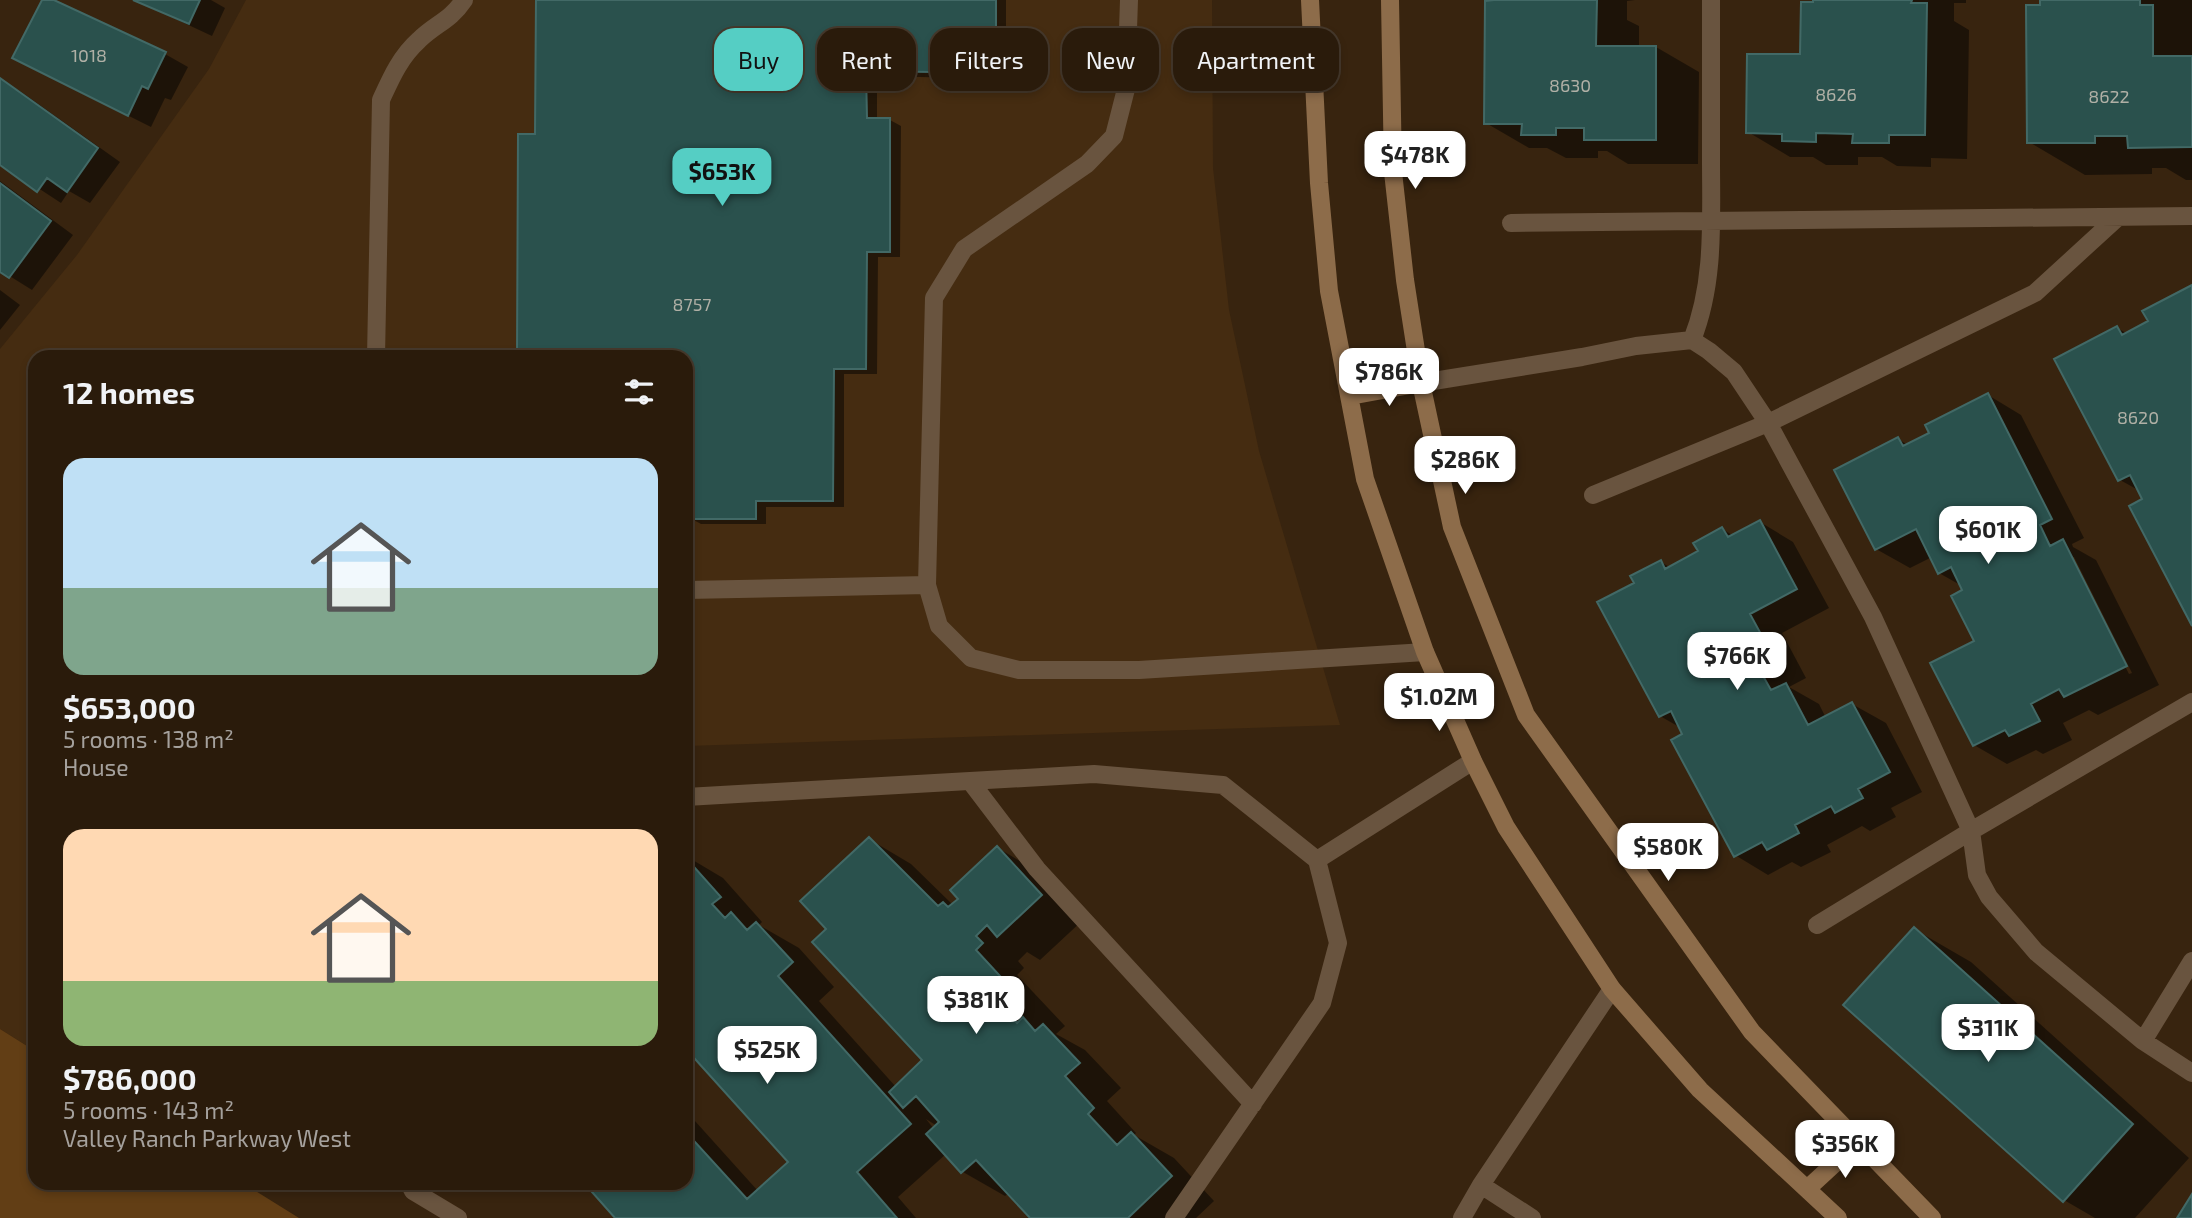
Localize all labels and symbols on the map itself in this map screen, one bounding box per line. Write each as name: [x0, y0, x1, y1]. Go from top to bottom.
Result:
house number: 1018: [71, 44, 107, 66]
house number: 8630: [1549, 74, 1591, 96]
house number: 8626: [1815, 83, 1857, 105]
house number: 8622: [2088, 85, 2130, 107]
pin: $478K: [1366, 132, 1464, 191]
pin: $653K: [673, 148, 771, 208]
house number: 8757: [672, 293, 712, 315]
pin: $786K: [1340, 348, 1438, 408]
house number: 8620: [2117, 406, 2159, 428]
pin: $286K: [1416, 436, 1514, 496]
pin: $601K: [1939, 506, 2037, 566]
pin: $766K: [1688, 632, 1786, 692]
pin: $1.02M: [1382, 674, 1496, 733]
pin: $580K: [1619, 824, 1717, 883]
pin: $381K: [927, 976, 1025, 1036]
pin: $311K: [1939, 1004, 2037, 1064]
pin: $525K: [718, 1026, 816, 1086]
pin: $356K: [1796, 1120, 1894, 1180]

